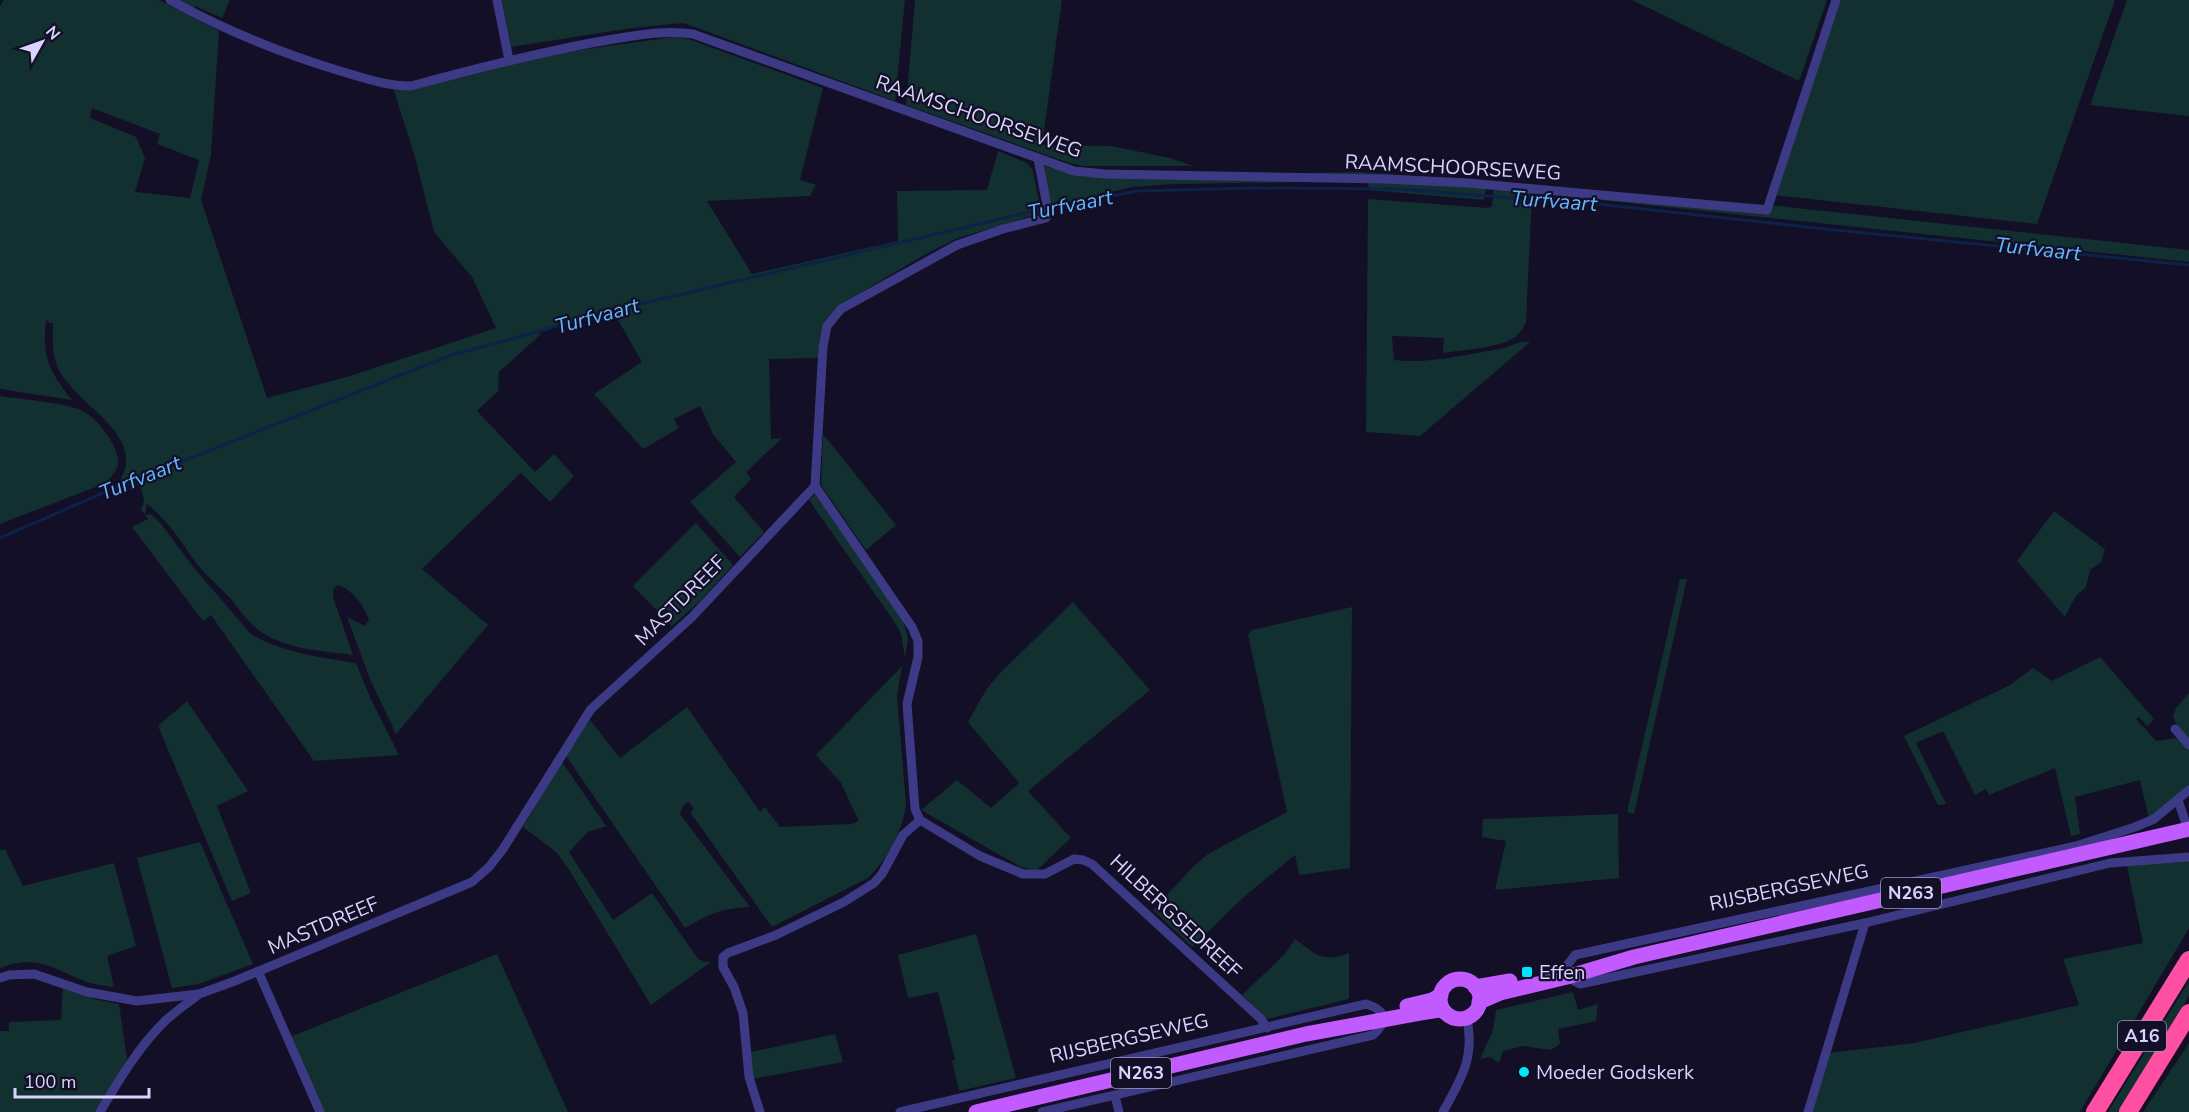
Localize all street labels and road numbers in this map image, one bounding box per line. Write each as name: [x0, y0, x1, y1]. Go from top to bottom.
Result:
street label: RAAMSCHOORSEWEG: [872, 68, 1086, 164]
street label: RAAMSCHOORSEWEG: [1344, 148, 1562, 187]
street label: MASTDREEF: [629, 549, 732, 652]
street label: HILBERGSEDREEF: [1104, 848, 1247, 984]
street label: RIJSBERGSEWEG: [1707, 857, 1871, 918]
road number: N263: [1881, 878, 1941, 908]
street label: MASTDREEF: [264, 890, 383, 961]
street label: RIJSBERGSEWEG: [1047, 1007, 1211, 1070]
road number: A16: [2118, 1021, 2166, 1051]
road number: N263: [1111, 1058, 1171, 1088]

